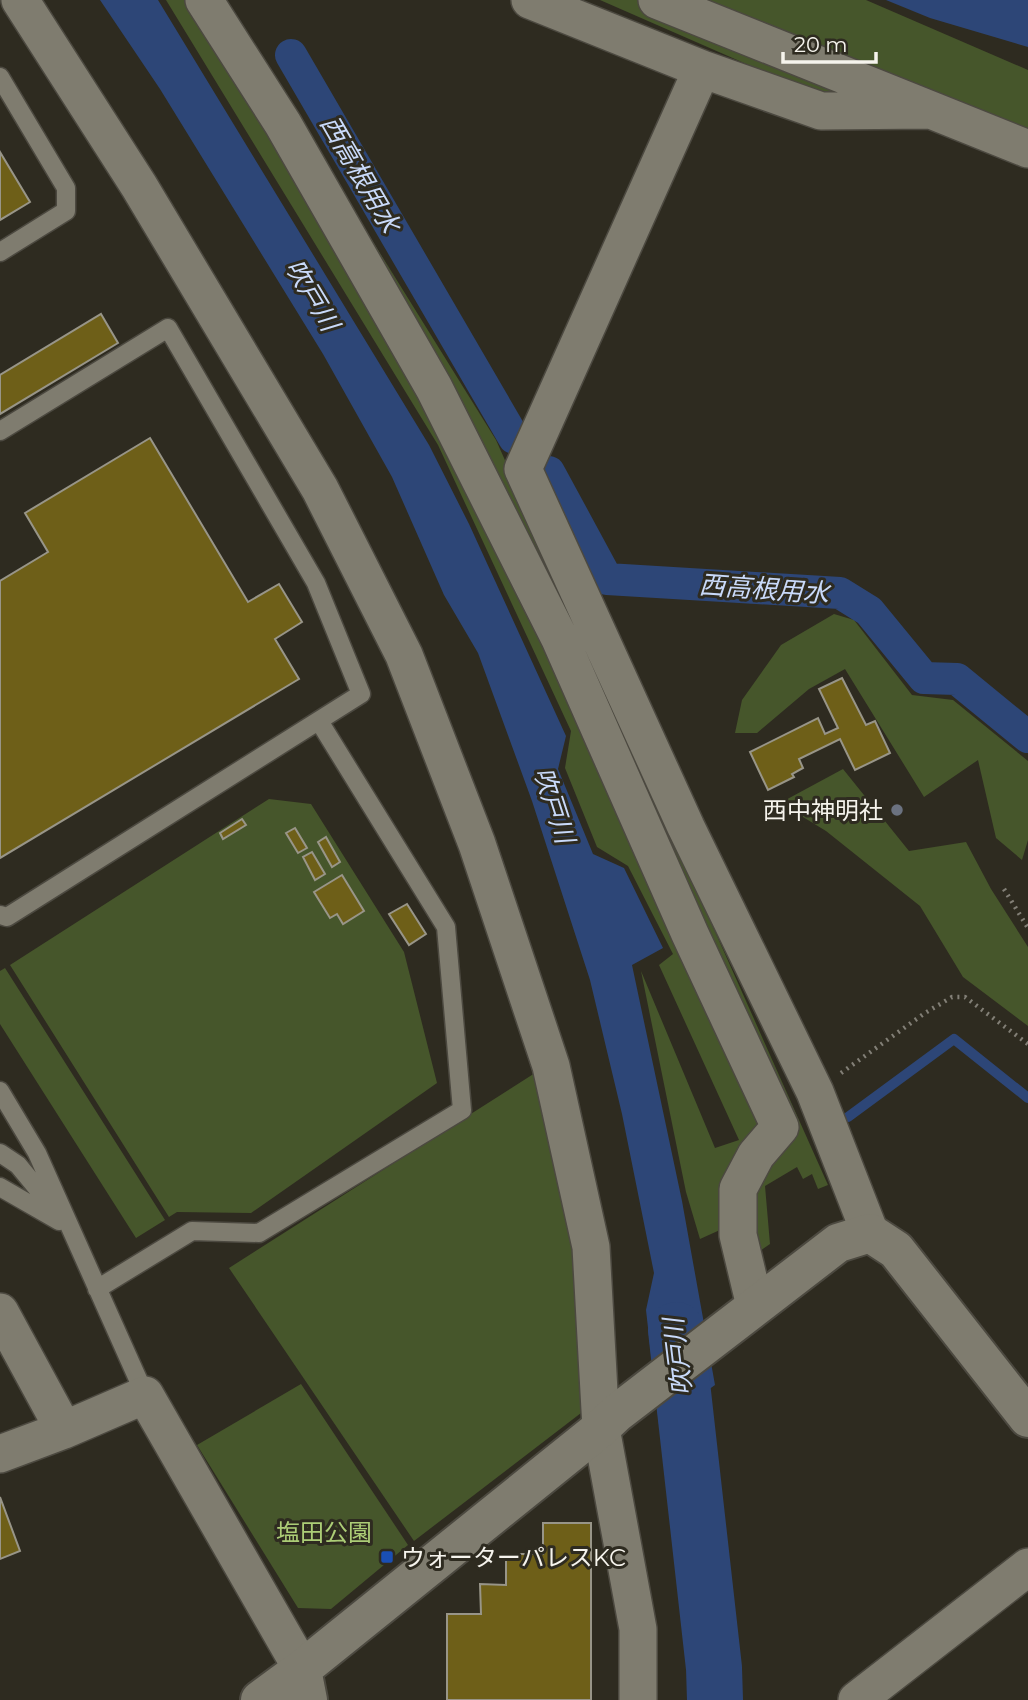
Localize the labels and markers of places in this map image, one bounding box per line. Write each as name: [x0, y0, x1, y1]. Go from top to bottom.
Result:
place label: 西中神明社: [763, 796, 883, 825]
marker: 西中神明社: [889, 802, 905, 818]
place label: ウォーターパレスKC: [401, 1543, 626, 1572]
marker: ウォーターパレスKC: [379, 1549, 395, 1565]

